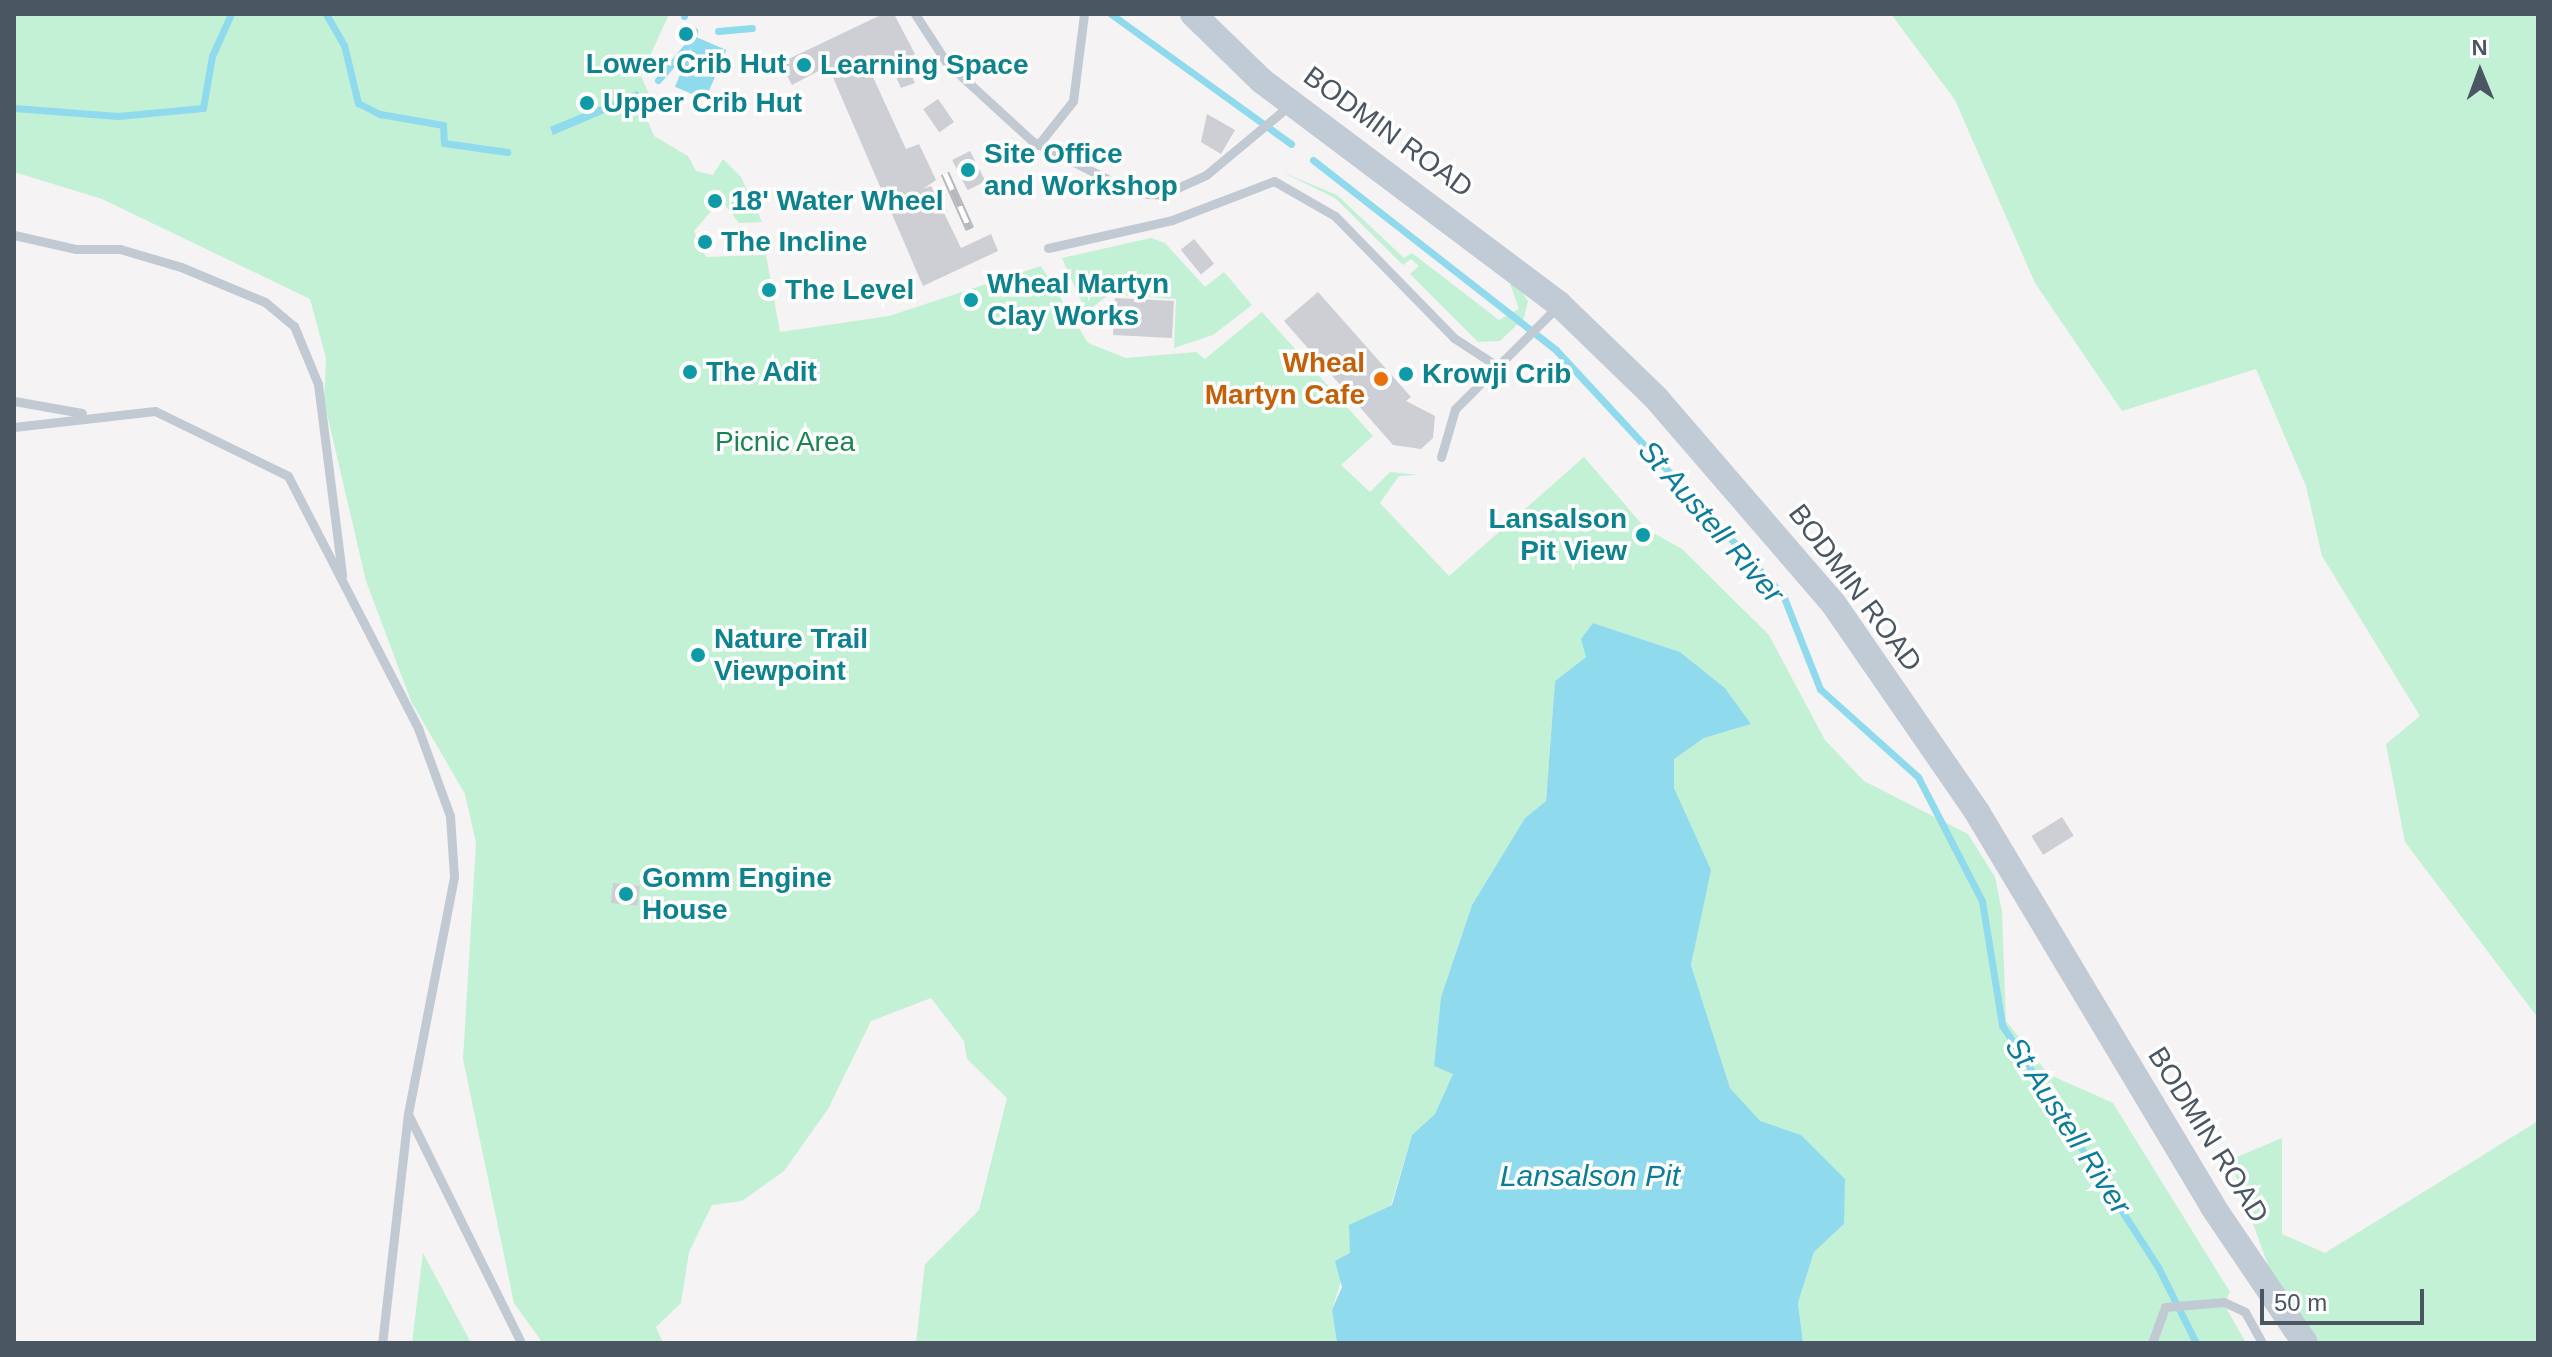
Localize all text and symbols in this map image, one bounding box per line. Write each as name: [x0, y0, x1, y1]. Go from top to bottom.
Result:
marker: Lower Crib Hut: [677, 25, 695, 43]
north arrow: [2440, 32, 2520, 112]
text: N: [2471, 35, 2488, 60]
place label: Lower Crib Hut: [586, 47, 786, 81]
place label: Learning Space: [820, 48, 1029, 82]
marker: Learning Space: [795, 56, 813, 74]
street label: BODMIN ROAD: [1297, 59, 1479, 205]
place label: Upper Crib Hut: [603, 86, 802, 120]
marker: Upper Crib Hut: [578, 94, 596, 112]
place label: Site Office and Workshop: [984, 137, 1178, 203]
marker: Site Office and Workshop: [959, 161, 977, 179]
place label: 18' Water Wheel: [731, 184, 944, 218]
marker: 18' Water Wheel: [706, 192, 724, 210]
place label: The Incline: [721, 225, 867, 259]
marker: The Incline: [696, 233, 714, 251]
place label: Wheal Martyn Clay Works: [987, 267, 1169, 333]
place label: The Level: [785, 273, 914, 307]
marker: The Level: [760, 281, 778, 299]
marker: Wheal Martyn Clay Works: [962, 291, 980, 309]
place label: Wheal Martyn Cafe: [1205, 346, 1365, 412]
place label: The Adit: [706, 355, 818, 389]
place label: Krowji Crib: [1422, 357, 1571, 391]
marker: The Adit: [681, 363, 699, 381]
marker: Krowji Crib: [1397, 365, 1415, 383]
marker: Wheal Martyn Cafe: [1372, 370, 1390, 388]
park label: Picnic Area: [714, 425, 856, 459]
water label: St Austell River: [1630, 433, 1792, 611]
street label: BODMIN ROAD: [1781, 498, 1929, 678]
place label: Lansalson Pit View: [1489, 502, 1627, 568]
marker: Lansalson Pit View: [1634, 526, 1652, 544]
place label: Nature Trail Viewpoint: [714, 622, 868, 688]
marker: Nature Trail Viewpoint: [689, 646, 707, 664]
place label: Gomm Engine House: [642, 861, 832, 927]
marker: Gomm Engine House: [617, 885, 635, 903]
water label: St Austell River: [1997, 1030, 2139, 1222]
street label: BODMIN ROAD: [2141, 1041, 2275, 1229]
water label: Lansalson Pit: [1500, 1158, 1680, 1194]
scale bar: [2264, 1273, 2428, 1323]
text: 50 m: [2274, 1289, 2327, 1316]

